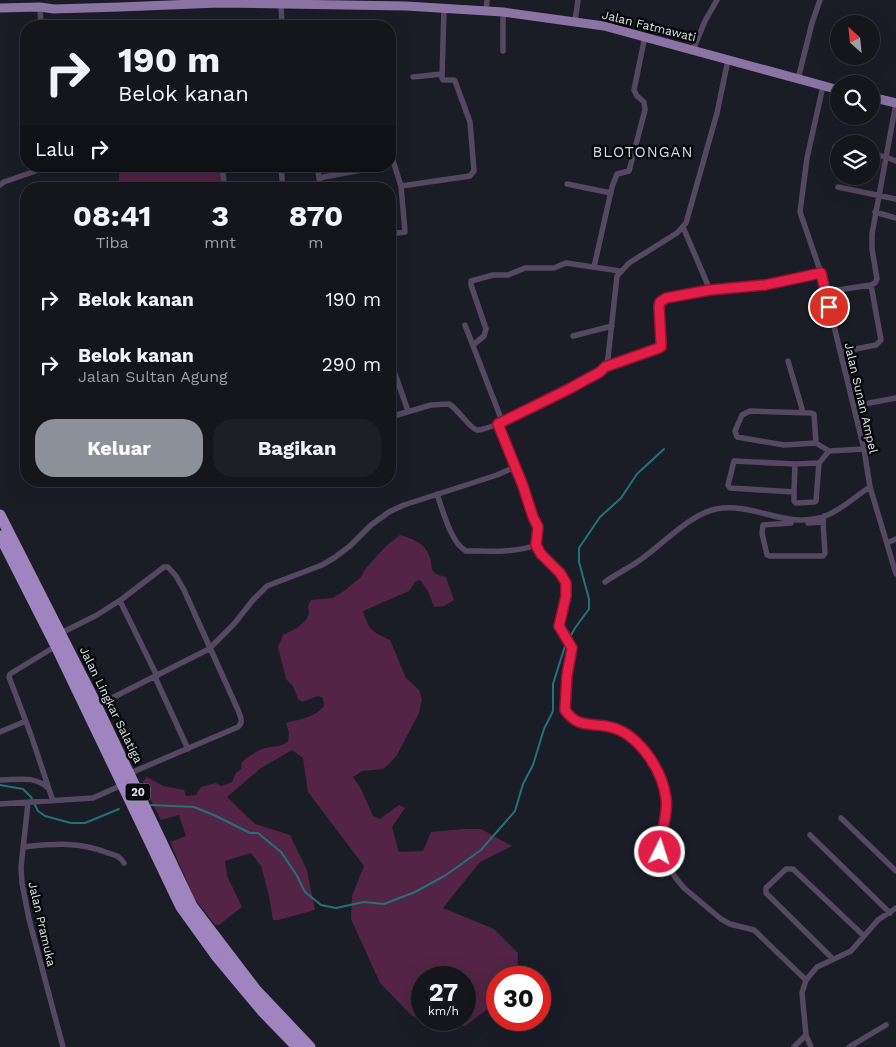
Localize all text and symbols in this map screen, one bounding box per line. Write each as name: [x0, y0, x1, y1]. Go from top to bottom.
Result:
street label: Jalan Fatmawati: [601, 8, 697, 44]
north arrow: [830, 15, 880, 65]
map controls: [830, 15, 880, 185]
text: 190 m: [118, 39, 220, 81]
icon: right: [35, 40, 100, 105]
button: search: [830, 75, 880, 125]
text: Belok kanan: [118, 81, 249, 106]
icon: right: [85, 135, 113, 163]
button: layers: [830, 135, 880, 185]
text: Lalu: [35, 138, 75, 161]
district label: BLOTONGAN: [592, 143, 694, 161]
text: 08:41: [73, 198, 152, 233]
text: 3: [211, 198, 229, 233]
text: 870: [289, 198, 343, 233]
text: Tiba: [96, 233, 128, 252]
text: mnt: [204, 233, 236, 252]
text: m: [308, 233, 324, 252]
icon: right: [35, 286, 63, 314]
pin: [808, 286, 850, 328]
text: Belok kanan: [78, 288, 194, 311]
text: 190 m: [325, 288, 381, 311]
icon: arrive: [815, 293, 843, 321]
street label: Jalan Sunan Ampel: [841, 341, 881, 455]
text: Belok kanan: [78, 344, 194, 367]
icon: right: [35, 351, 63, 379]
text: 290 m: [322, 353, 381, 376]
text: Jalan Sultan Agung: [78, 367, 228, 386]
button: Keluar: [35, 419, 203, 477]
button: Bagikan: [213, 419, 381, 477]
street label: Jalan Lingkar Salatiga: [77, 645, 145, 766]
road number: 20: [126, 784, 150, 800]
position arrow: [633, 825, 685, 877]
street label: Jalan Pramuka: [25, 880, 59, 968]
speed limit sign: 30: [486, 966, 551, 1031]
text: 27: [429, 978, 458, 1007]
text: km/h: [428, 1004, 459, 1018]

